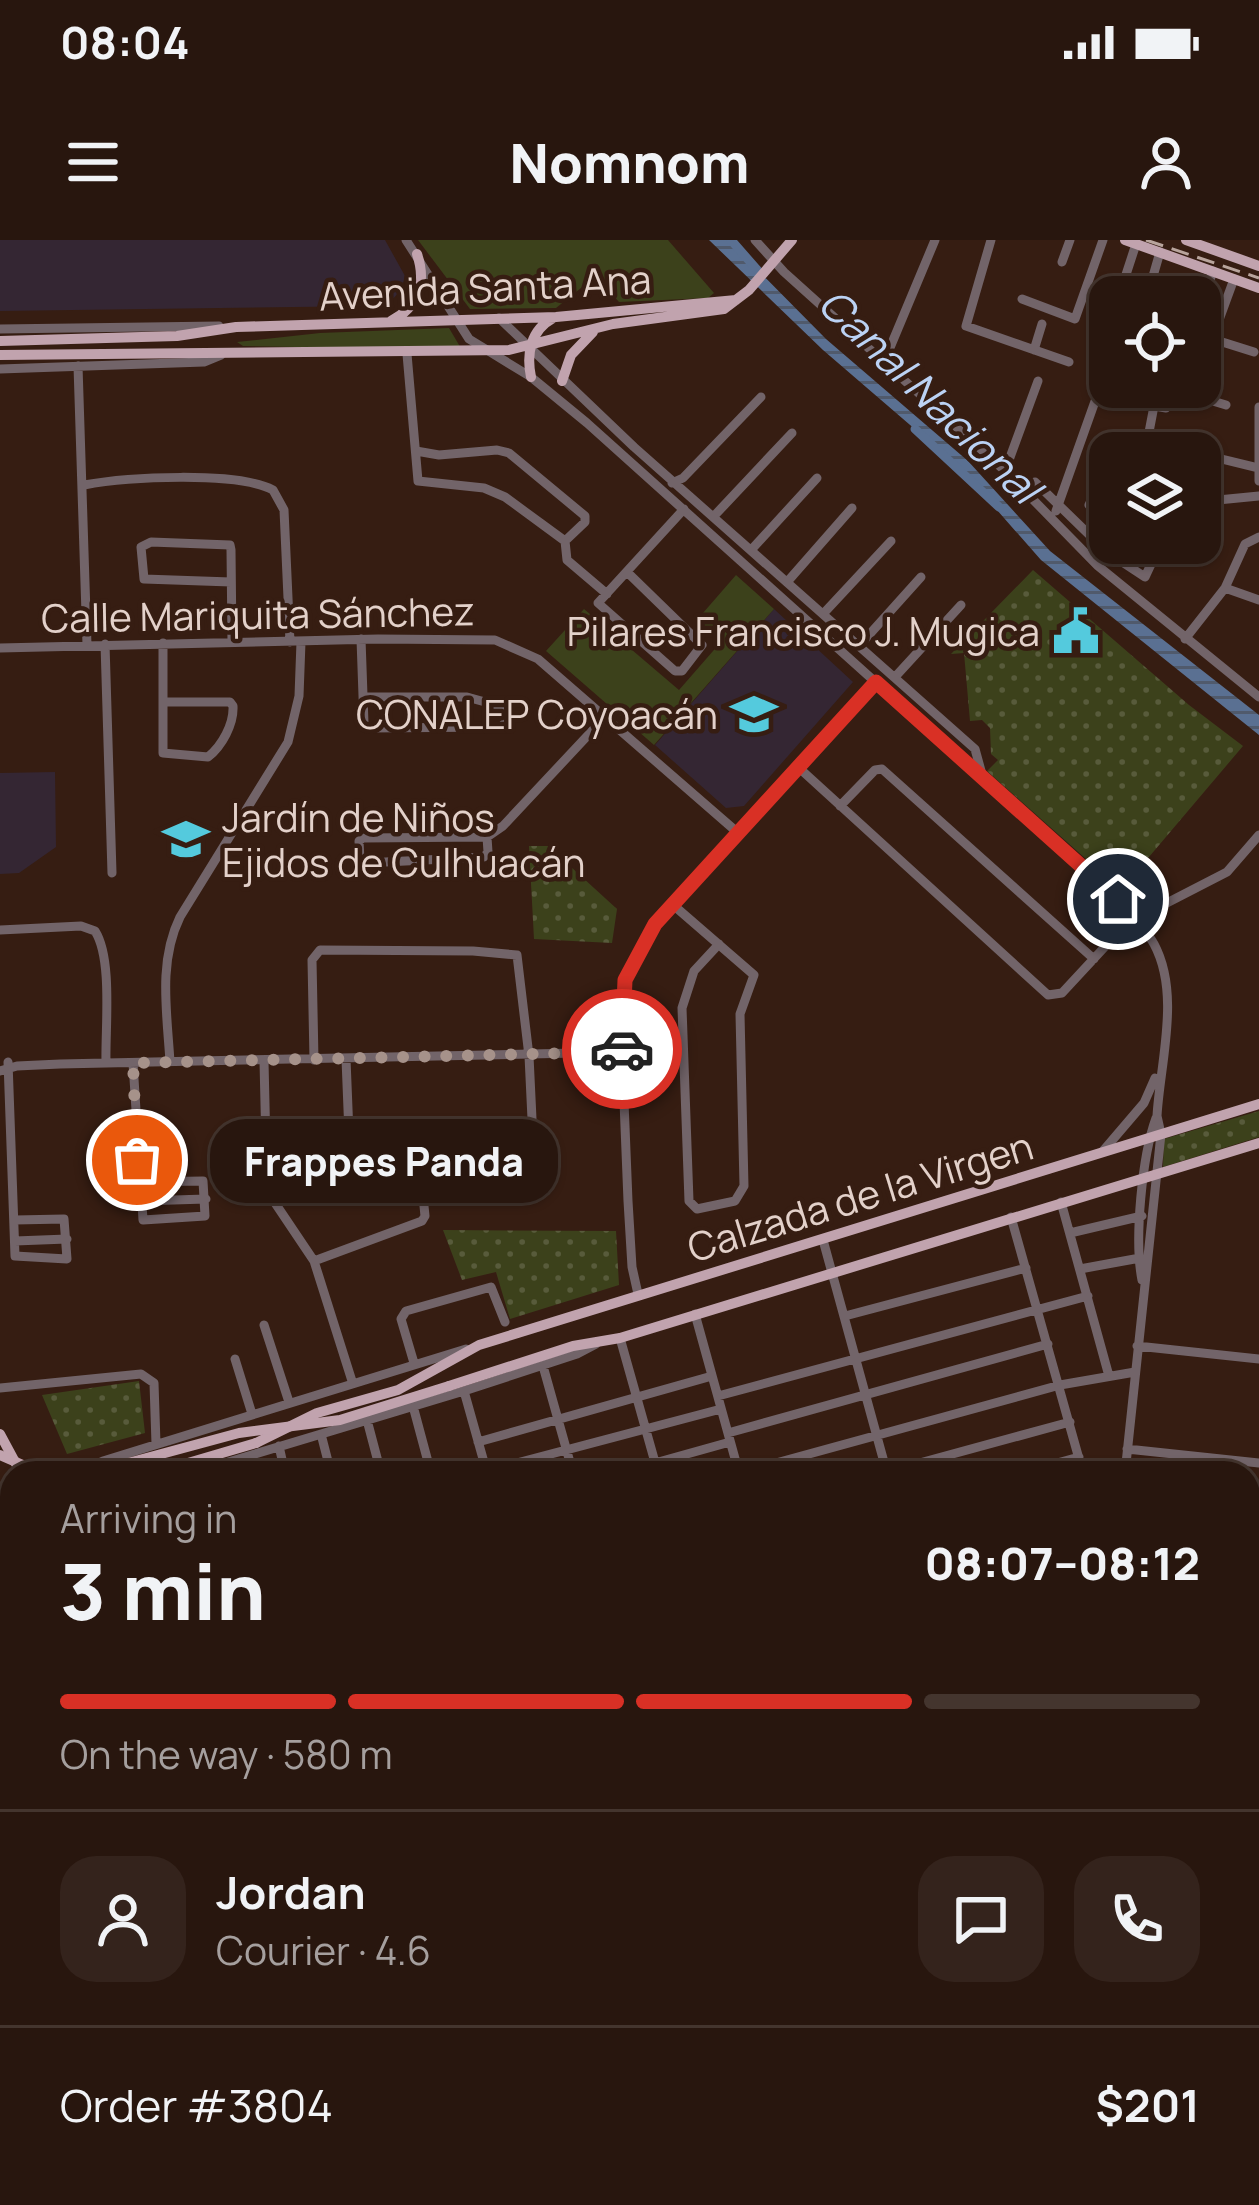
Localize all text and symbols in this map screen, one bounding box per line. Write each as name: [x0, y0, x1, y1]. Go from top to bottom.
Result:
text: 08:04: [60, 11, 190, 73]
text: Nomnom: [510, 125, 749, 199]
icon: menu: [60, 129, 126, 195]
icon: person: [1133, 129, 1199, 195]
street label: Avenida Santa Ana: [317, 251, 653, 323]
water label: Canal Nacional: [807, 274, 1057, 519]
map controls: [1089, 276, 1221, 564]
button: locate: [1089, 276, 1221, 408]
button: layers: [1089, 432, 1221, 564]
street label: Calle Mariquita Sánchez: [41, 583, 475, 645]
place label: Pilares Francisco J. Mugica: [567, 604, 1040, 658]
public building icon: Pilares Francisco J. Mugica: [1051, 606, 1101, 656]
place label: CONALEP Coyoacán: [356, 687, 718, 741]
school or university icon: CONALEP Coyoacán: [729, 689, 779, 739]
place label: Jardín de Niños Ejidos de Culhuacán: [222, 790, 586, 889]
school or university icon: Jardín de Niños Ejidos de Culhuacán: [161, 814, 211, 864]
pin: [1067, 848, 1169, 950]
icon: home: [1085, 866, 1151, 932]
courier: [562, 989, 682, 1109]
icon: car: [589, 1016, 655, 1082]
pin: [86, 1109, 188, 1211]
callout: Frappes Panda: [209, 1118, 557, 1202]
street label: Calzada de la Virgen: [681, 1118, 1039, 1274]
icon: bag: [104, 1127, 170, 1193]
text: Frappes Panda: [244, 1134, 524, 1188]
text: Arriving in: [60, 1491, 237, 1545]
text: 08:07–08:12: [924, 1532, 1200, 1594]
text: 3 min: [60, 1537, 266, 1643]
text: On the way · 580 m: [60, 1727, 393, 1781]
button: person: [60, 1856, 186, 1982]
button: chat: [918, 1856, 1044, 1982]
button: phone: [1074, 1856, 1200, 1982]
text: Jordan: [216, 1861, 366, 1923]
text: Courier · 4.6: [216, 1923, 431, 1977]
text: Order #3804: [60, 2074, 333, 2136]
text: $201: [1096, 2074, 1200, 2136]

